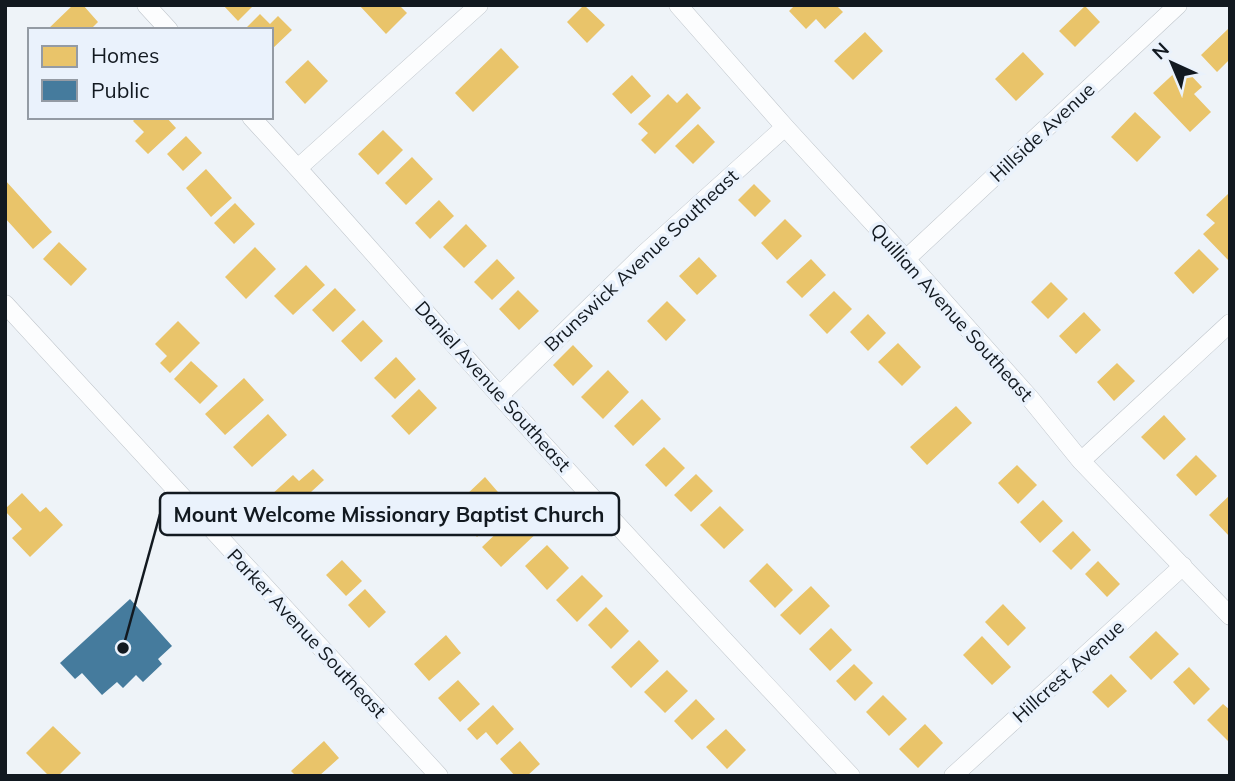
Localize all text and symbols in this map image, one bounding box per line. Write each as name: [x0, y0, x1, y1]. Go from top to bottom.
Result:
legend: [28, 28, 273, 119]
north arrow: [1137, 28, 1207, 98]
text: N: [1147, 37, 1174, 64]
text: Homes: [91, 42, 159, 68]
text: Public: [91, 77, 150, 103]
street label: Hillside Avenue: [984, 77, 1100, 187]
street label: Brunswick Avenue Southeast: [539, 163, 743, 356]
street label: Quillian Avenue Southeast: [866, 218, 1039, 406]
street label: Daniel Avenue Southeast: [410, 296, 576, 477]
callout: Mount Welcome Missionary Baptist Church: [160, 493, 619, 535]
text: Mount Welcome Missionary Baptist Church: [173, 501, 605, 527]
street label: Parker Avenue Southeast: [222, 544, 392, 723]
street label: Hillcrest Avenue: [1007, 615, 1129, 727]

